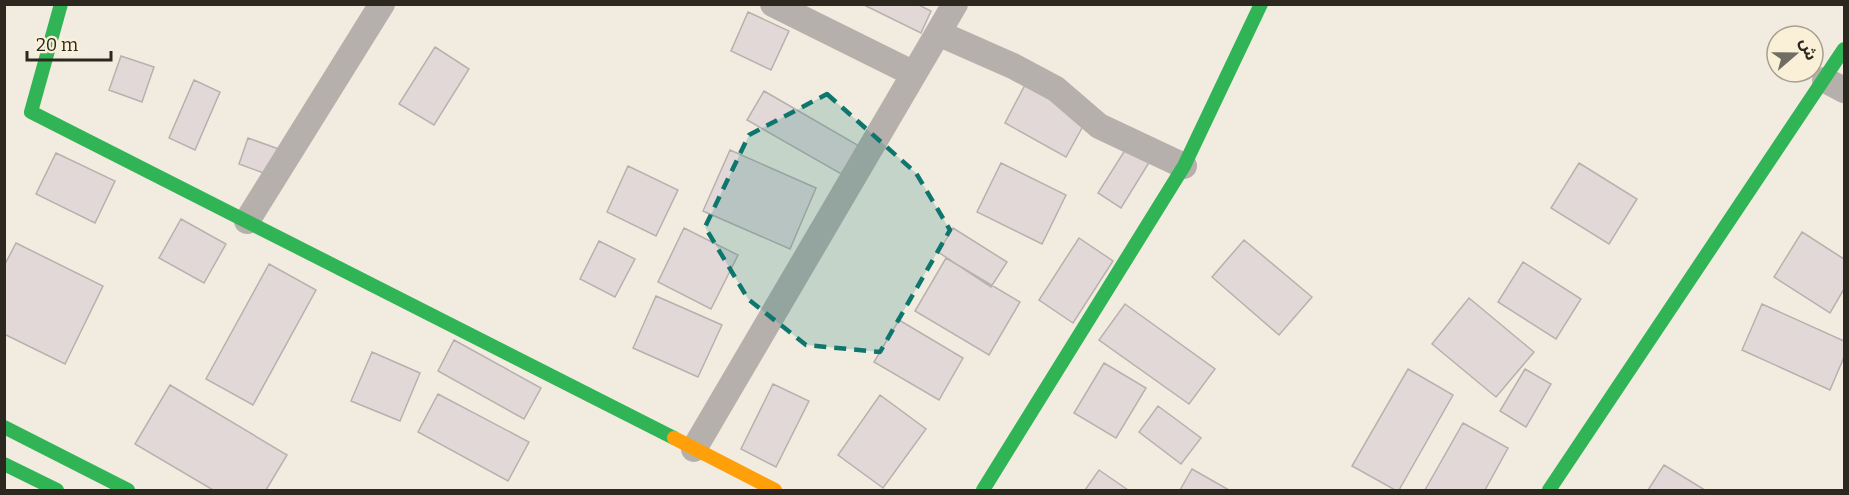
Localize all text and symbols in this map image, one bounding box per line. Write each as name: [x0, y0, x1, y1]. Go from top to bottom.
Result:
scale bar: [27, 24, 111, 62]
north arrow: [1765, 24, 1825, 84]
text: 20 m: [36, 34, 78, 56]
text: ش: [1796, 35, 1821, 63]

